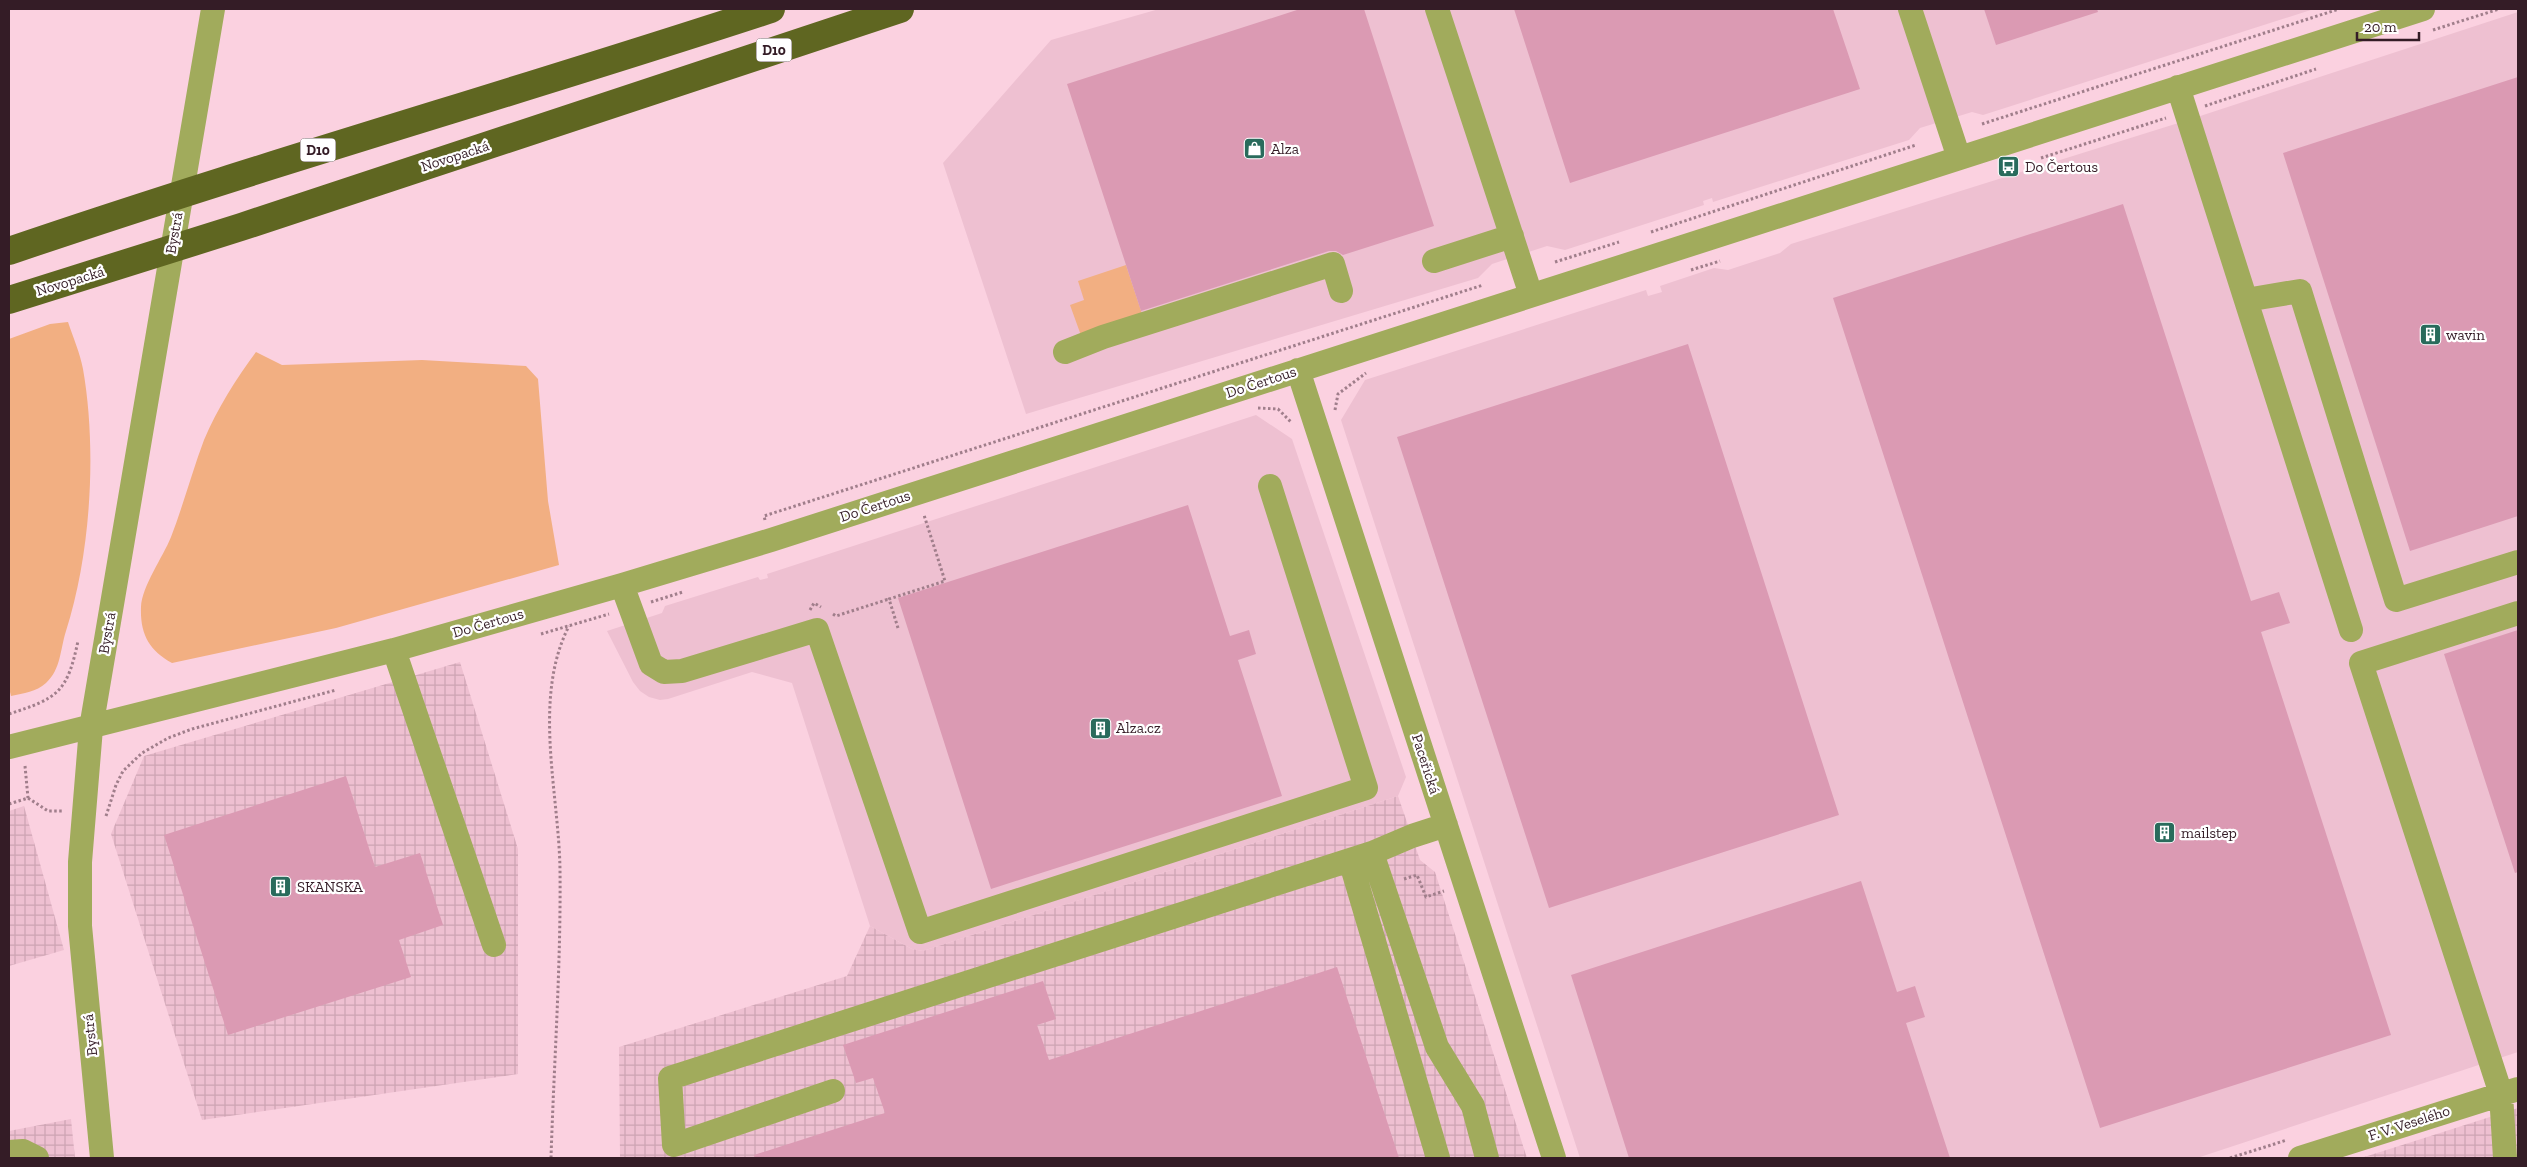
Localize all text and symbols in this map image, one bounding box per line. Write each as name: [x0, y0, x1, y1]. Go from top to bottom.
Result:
scale bar: [2357, 10, 2420, 42]
text: 20 m: [2364, 18, 2397, 36]
road number: D10: [756, 38, 792, 62]
street label: Novopacká: [419, 137, 491, 175]
shop icon: Alza: [1243, 137, 1267, 161]
road number: D10: [300, 138, 336, 162]
place label: Alza: [1271, 140, 1299, 158]
bus stop icon: Do Čertous: [1997, 155, 2021, 179]
place label: Do Čertous: [2025, 158, 2098, 176]
street label: Bystrá: [161, 211, 187, 255]
street label: Novopacká: [34, 262, 106, 300]
building icon: wavin: [2418, 323, 2442, 347]
place label: wavin: [2446, 326, 2485, 344]
street label: Do Čertous: [1224, 362, 1298, 402]
street label: Do Čertous: [838, 486, 912, 526]
street label: Do Čertous: [450, 604, 526, 642]
street label: Bystrá: [94, 611, 120, 655]
building icon: Alza.cz: [1088, 716, 1112, 740]
place label: Alza.cz: [1116, 719, 1161, 737]
street label: Paceřická: [1408, 732, 1444, 796]
building icon: mailstep: [2153, 821, 2177, 845]
place label: mailstep: [2181, 824, 2237, 842]
building icon: SKANSKA: [269, 875, 293, 899]
place label: SKANSKA: [297, 878, 363, 896]
street label: Bystrá: [79, 1013, 101, 1057]
street label: F. V. Veselého: [2366, 1101, 2452, 1145]

